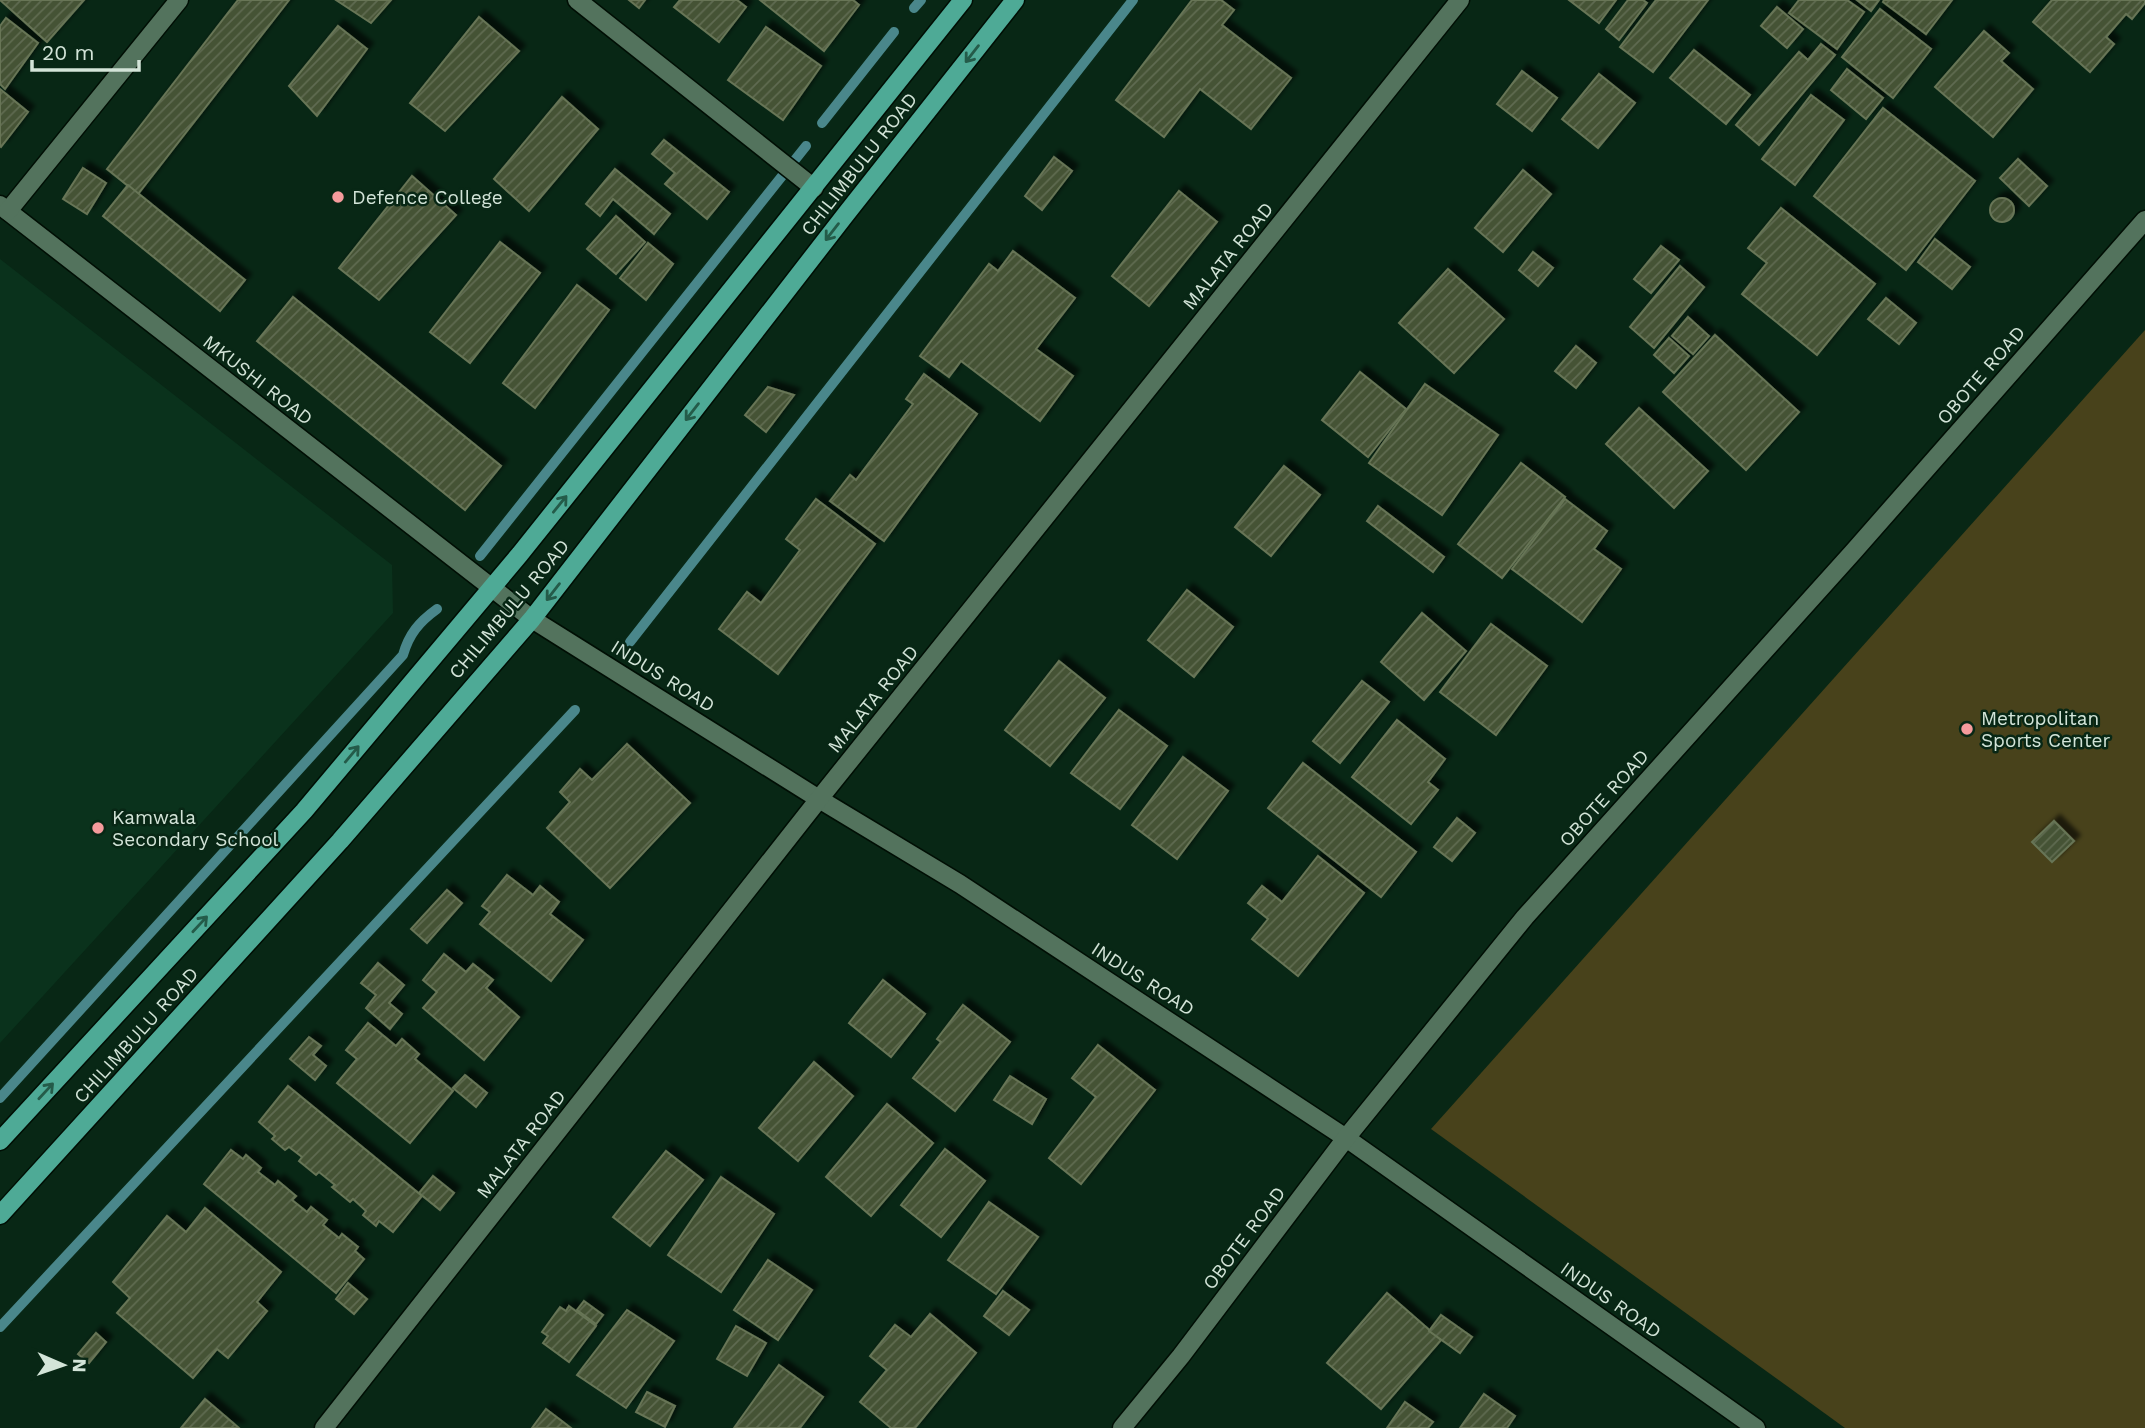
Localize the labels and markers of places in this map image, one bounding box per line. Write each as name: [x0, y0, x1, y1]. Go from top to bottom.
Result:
place label: Defence College: [352, 186, 503, 209]
marker: Defence College: [330, 189, 346, 205]
place label: Metropolitan Sports Center: [1981, 707, 2111, 752]
marker: Metropolitan Sports Center: [1959, 721, 1975, 737]
place label: Kamwala Secondary School: [112, 806, 279, 851]
marker: Kamwala Secondary School: [90, 820, 106, 836]

